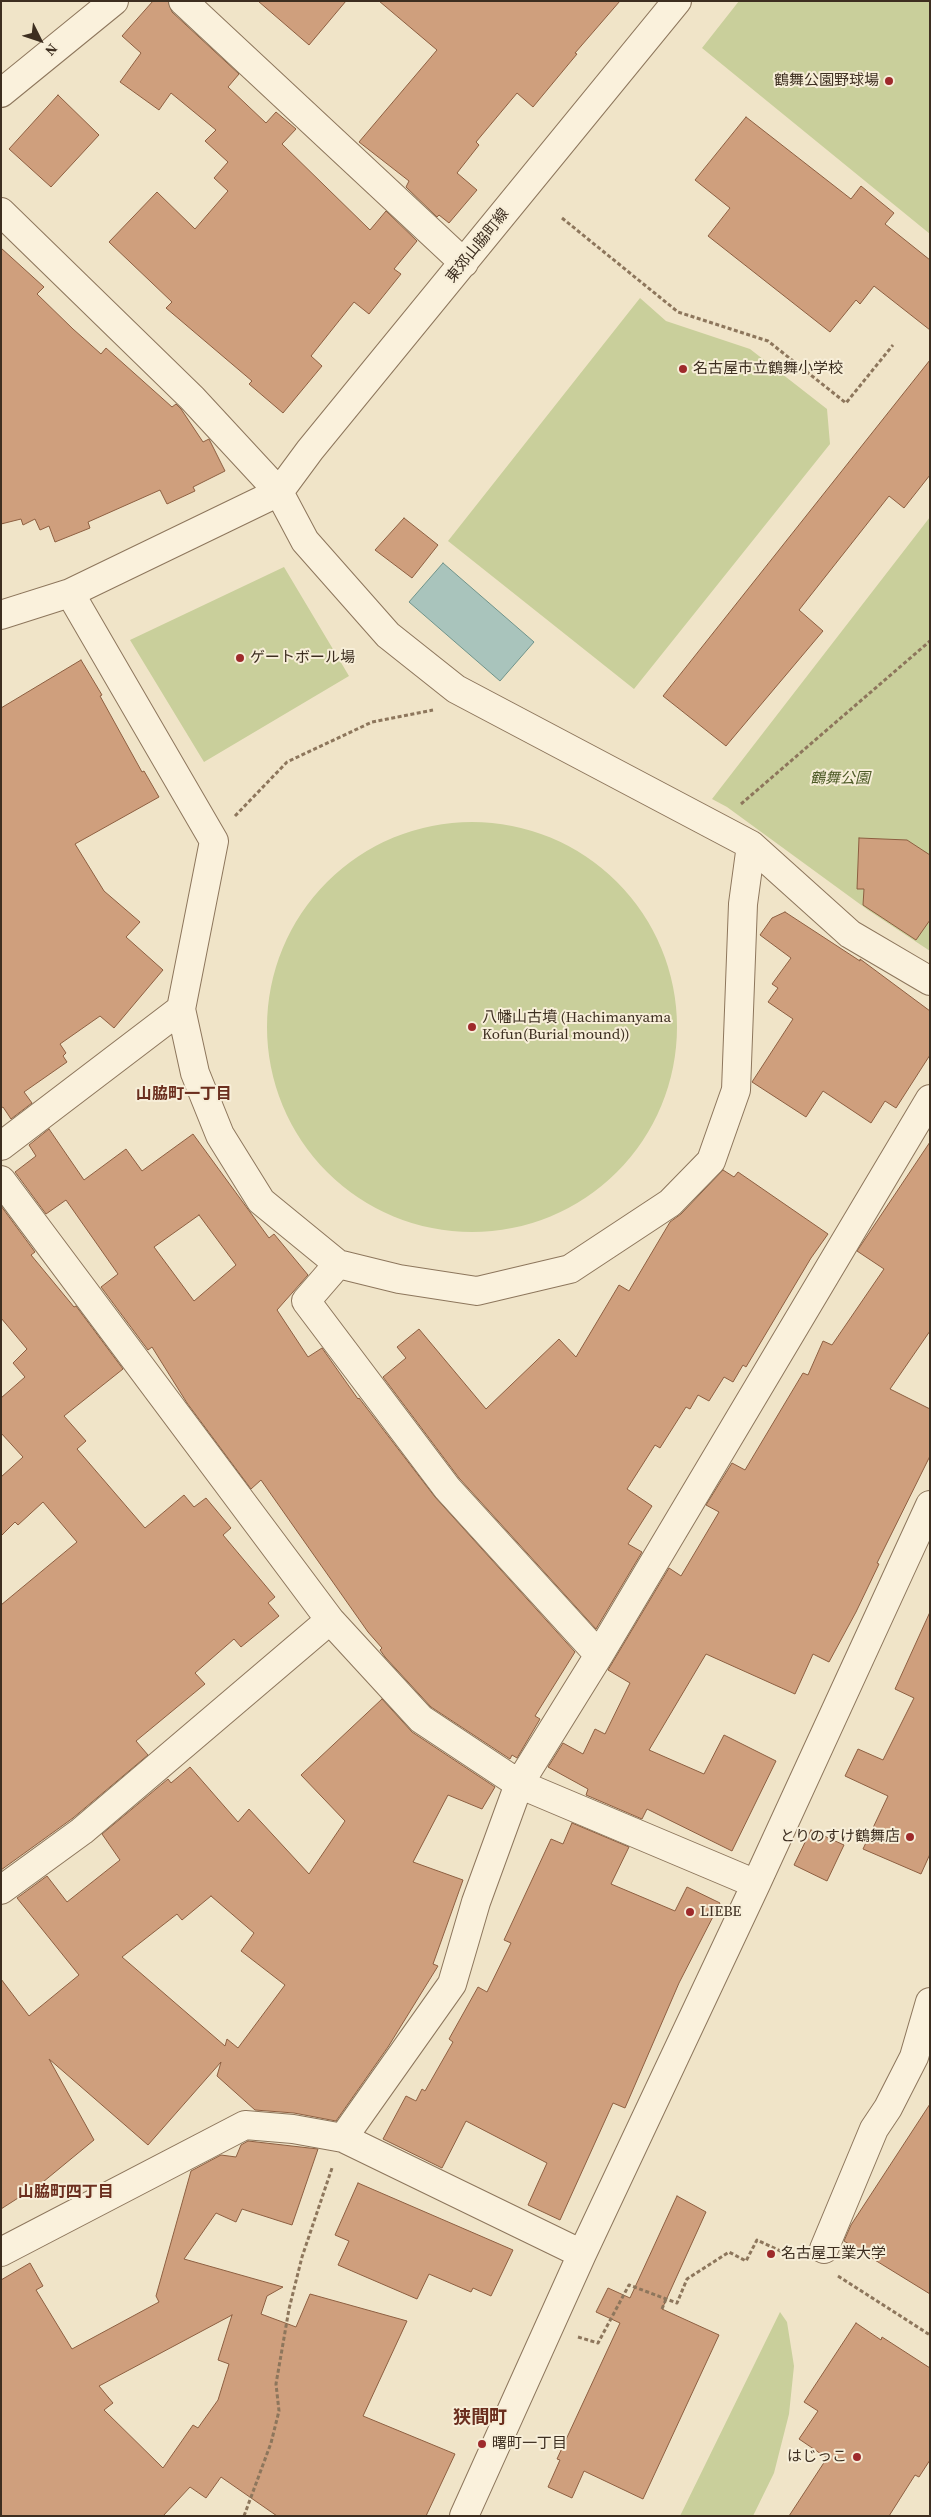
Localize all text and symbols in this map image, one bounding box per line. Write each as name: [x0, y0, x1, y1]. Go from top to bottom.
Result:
north arrow: [15, 15, 65, 65]
text: N: [40, 39, 62, 60]
place label: 鶴舞公園野球場: [774, 72, 879, 90]
marker: 鶴舞公園野球場: [883, 75, 895, 87]
street label: 東郊山脇町線: [443, 205, 513, 287]
place label: 名古屋市立鶴舞小学校: [693, 360, 843, 378]
marker: 名古屋市立鶴舞小学校: [677, 363, 689, 375]
place label: ゲートボール場: [250, 649, 355, 667]
marker: ゲートボール場: [234, 652, 246, 664]
park label: 鶴舞公園: [810, 770, 870, 788]
place label: 八幡山古墳 (Hachimanyama Kofun(Burial mound)): [482, 1009, 671, 1044]
marker: 八幡山古墳 (Hachimanyama Kofun(Burial mound)): [466, 1021, 478, 1033]
district label: 山脇町一丁目: [136, 1085, 232, 1105]
place label: とりのすけ鶴舞店: [780, 1828, 900, 1846]
marker: とりのすけ鶴舞店: [904, 1831, 916, 1843]
place label: LIEBE: [700, 1903, 741, 1921]
marker: LIEBE: [684, 1906, 696, 1918]
district label: 山脇町四丁目: [18, 2183, 114, 2203]
place label: 名古屋工業大学: [781, 2245, 886, 2263]
marker: 名古屋工業大学: [765, 2248, 777, 2260]
district label: 狭間町: [453, 2407, 507, 2429]
place label: 曙町一丁目: [492, 2435, 567, 2453]
marker: 曙町一丁目: [476, 2438, 488, 2450]
place label: はじっこ: [787, 2448, 847, 2466]
marker: はじっこ: [851, 2451, 863, 2463]

